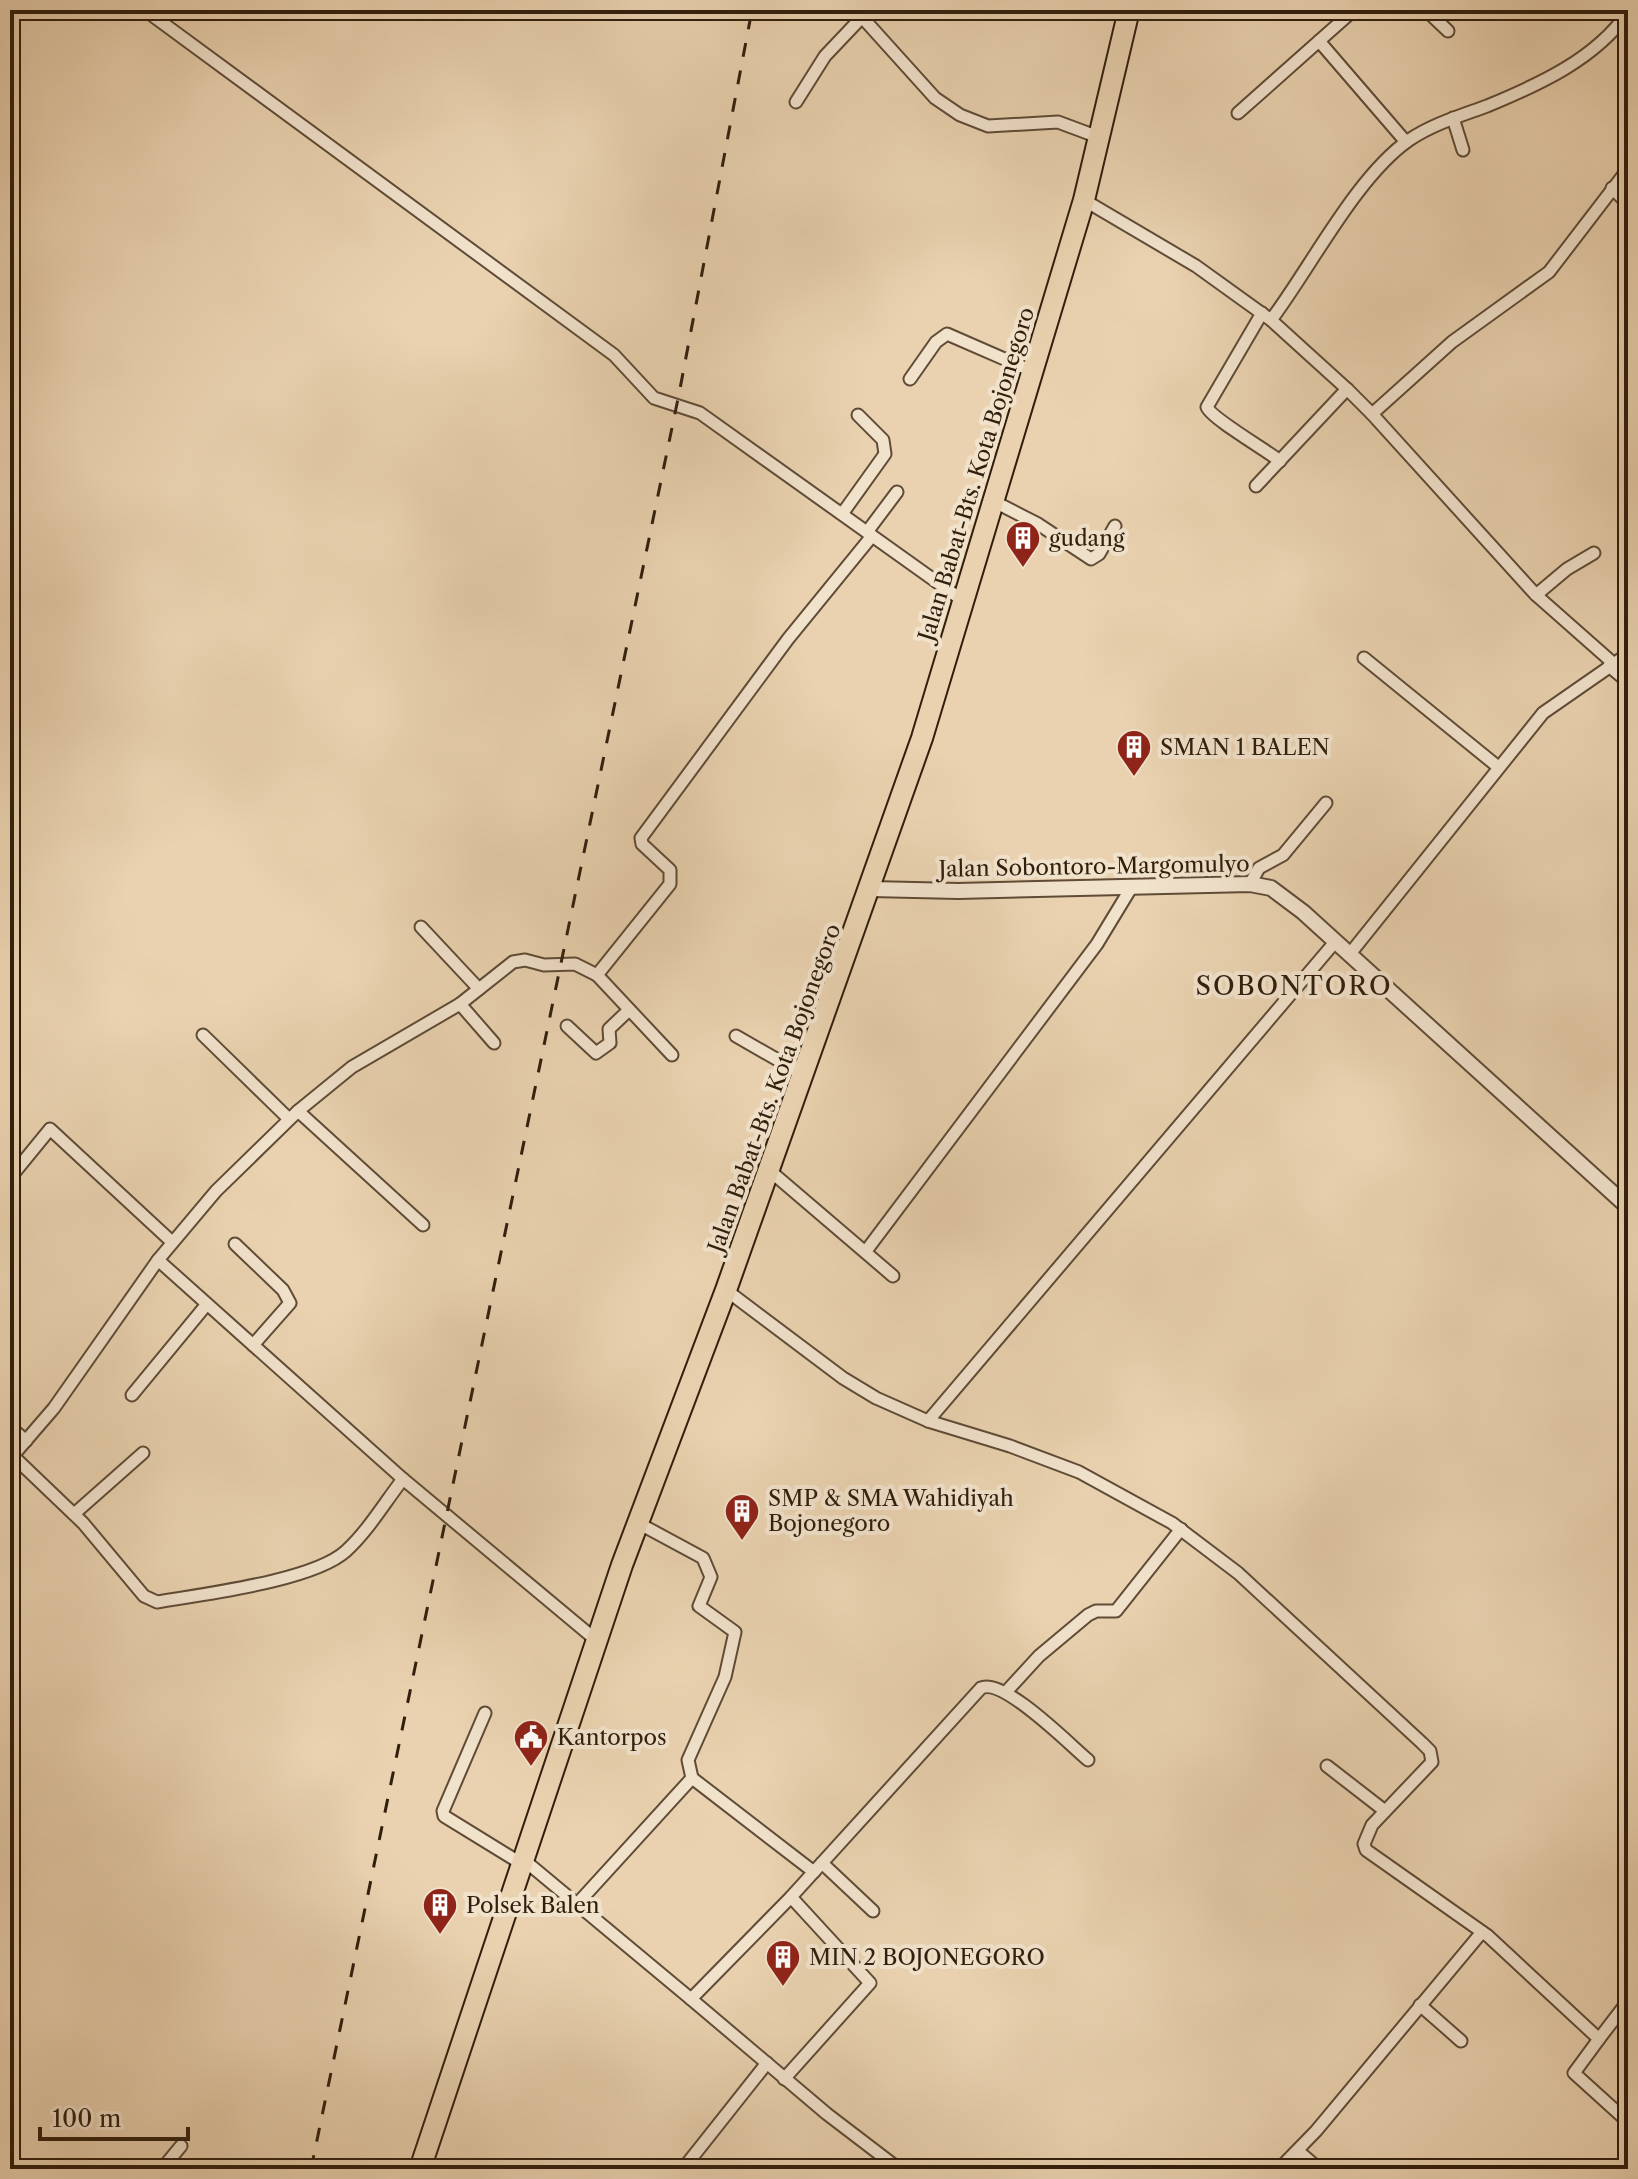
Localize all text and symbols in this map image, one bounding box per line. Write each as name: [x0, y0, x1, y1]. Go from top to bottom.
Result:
street label: Jalan Babat-Bts. Kota Bojonegoro: [912, 304, 1040, 647]
building icon: gudang: [1004, 519, 1042, 569]
place label: gudang: [1049, 525, 1125, 552]
building icon: SMAN 1 BALEN: [1115, 728, 1153, 778]
place label: SMAN 1 BALEN: [1160, 734, 1330, 761]
street label: Jalan Sobontoro-Margomulyo: [935, 850, 1250, 883]
street label: Jalan Babat-Bts. Kota Bojonegoro: [701, 920, 847, 1259]
district label: SOBONTORO: [1195, 970, 1393, 1002]
place label: SMP & SMA Wahidiyah Bojonegoro: [768, 1485, 1014, 1537]
building icon: SMP & SMA Wahidiyah Bojonegoro: [723, 1492, 761, 1542]
public building icon: Kantorpos: [512, 1718, 550, 1768]
place label: Kantorpos: [557, 1724, 667, 1751]
building icon: Polsek Balen: [421, 1886, 459, 1936]
place label: Polsek Balen: [466, 1892, 600, 1919]
building icon: MIN 2 BOJONEGORO: [764, 1938, 802, 1988]
place label: MIN 2 BOJONEGORO: [809, 1944, 1045, 1971]
scale bar: [40, 2091, 188, 2141]
text: 100 m: [52, 2104, 121, 2133]

